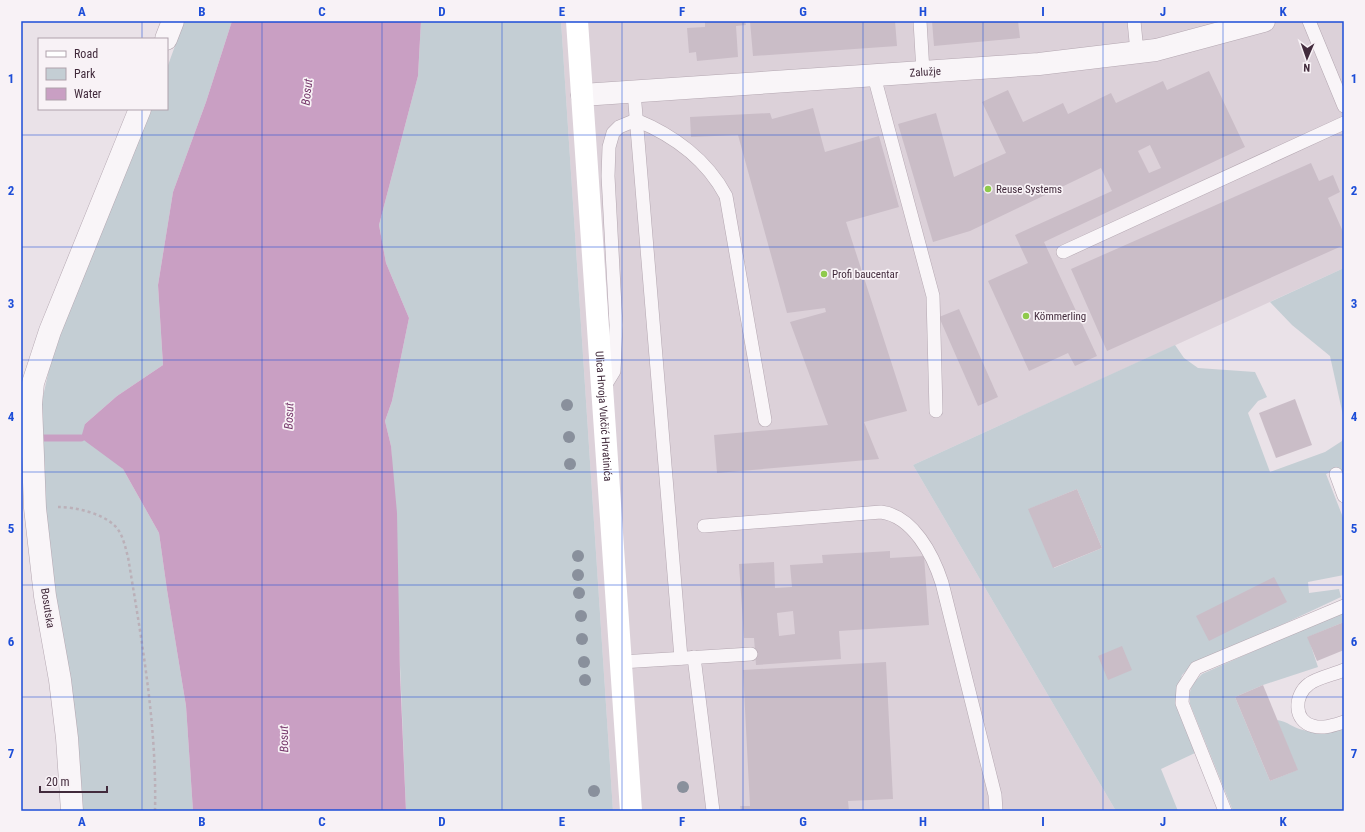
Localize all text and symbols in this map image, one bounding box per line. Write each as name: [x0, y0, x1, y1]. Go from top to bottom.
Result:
text: A: [78, 4, 86, 19]
text: B: [198, 4, 206, 19]
text: C: [318, 4, 326, 19]
text: D: [438, 4, 446, 19]
text: E: [559, 4, 566, 19]
text: F: [679, 4, 685, 19]
text: G: [799, 4, 807, 19]
text: H: [919, 4, 927, 19]
text: I: [1041, 4, 1045, 19]
text: J: [1160, 4, 1166, 19]
text: K: [1279, 4, 1287, 19]
legend: [38, 38, 168, 110]
north arrow: [1287, 38, 1327, 78]
text: Road: [74, 47, 98, 61]
text: N: [1303, 61, 1310, 74]
street label: Zalužje: [909, 65, 941, 80]
text: Park: [74, 67, 96, 81]
text: 1: [8, 71, 14, 86]
text: 1: [1351, 71, 1357, 86]
water label: Bosut: [299, 78, 315, 106]
text: Water: [74, 87, 102, 101]
text: 2: [8, 183, 15, 198]
place label: Reuse Systems: [996, 183, 1062, 196]
text: 2: [1351, 183, 1358, 198]
marker: Reuse Systems: [983, 184, 993, 194]
place label: Profi baucentar: [832, 268, 899, 281]
marker: Profi baucentar: [819, 269, 829, 279]
text: 3: [8, 296, 14, 311]
text: 3: [1351, 296, 1357, 311]
place label: Kömmerling: [1034, 310, 1086, 323]
marker: Kömmerling: [1021, 311, 1031, 321]
street label: Ulica Hrvoja Vukčić Hrvatinića: [593, 351, 614, 482]
water label: Bosut: [282, 402, 296, 430]
text: 4: [8, 409, 15, 424]
text: 4: [1351, 409, 1358, 424]
text: 5: [8, 521, 15, 536]
text: 5: [1351, 521, 1358, 536]
street label: Bosutska: [38, 587, 57, 629]
text: 6: [8, 634, 15, 649]
text: 6: [1351, 634, 1358, 649]
water label: Bosut: [277, 725, 291, 752]
text: 7: [8, 746, 15, 761]
text: 7: [1351, 746, 1358, 761]
scale bar: [40, 768, 107, 794]
text: 20 m: [46, 775, 70, 789]
text: A: [78, 814, 86, 829]
text: B: [198, 814, 206, 829]
text: C: [318, 814, 326, 829]
text: D: [438, 814, 446, 829]
text: E: [559, 814, 566, 829]
text: F: [679, 814, 685, 829]
text: G: [799, 814, 807, 829]
text: H: [919, 814, 927, 829]
text: I: [1041, 814, 1045, 829]
text: J: [1160, 814, 1166, 829]
text: K: [1279, 814, 1287, 829]

